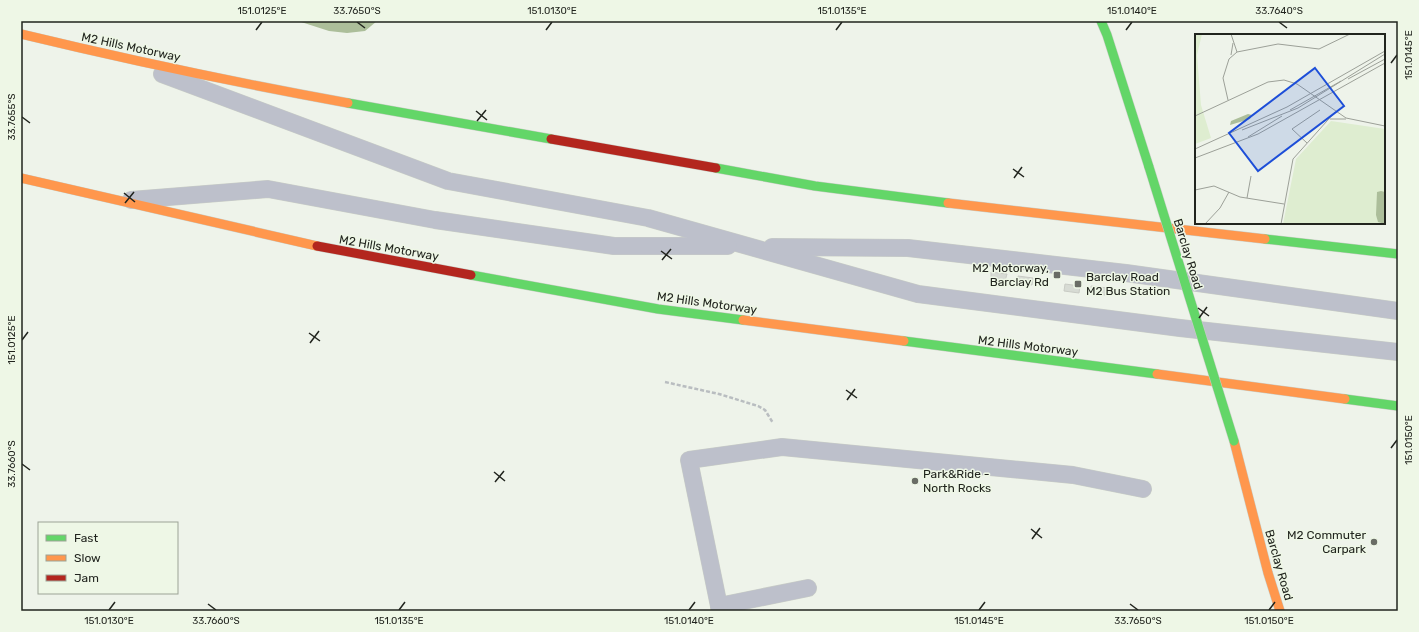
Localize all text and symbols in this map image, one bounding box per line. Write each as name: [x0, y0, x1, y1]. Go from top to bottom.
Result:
text: 151.0125°E: [237, 5, 287, 17]
text: 33.7650°S: [333, 5, 381, 17]
text: 151.0130°E: [527, 5, 577, 17]
text: 151.0135°E: [817, 5, 867, 17]
text: 151.0140°E: [1107, 5, 1157, 17]
text: 33.7640°S: [1255, 5, 1303, 17]
street label: M2 Hills Motorway: [80, 30, 182, 64]
text: 151.0145°E: [1403, 30, 1415, 80]
inset map: [1195, 34, 1385, 224]
text: 33.7655°S: [6, 93, 18, 141]
street label: Barclay Road: [1171, 217, 1205, 291]
street label: M2 Hills Motorway: [338, 232, 440, 264]
place label: M2 Motorway, Barclay Rd: [972, 261, 1049, 289]
marker: M2 Motorway, Barclay Rd: [1052, 270, 1062, 280]
place label: Barclay Road M2 Bus Station: [1086, 270, 1170, 298]
marker: Barclay Road M2 Bus Station: [1073, 279, 1083, 289]
street label: M2 Hills Motorway: [656, 289, 758, 317]
text: 151.0125°E: [6, 315, 18, 365]
street label: M2 Hills Motorway: [977, 333, 1079, 359]
text: 151.0150°E: [1403, 415, 1415, 465]
text: 33.7660°S: [6, 440, 18, 488]
place label: Park&Ride - North Rocks: [923, 467, 991, 495]
marker: Park&Ride - North Rocks: [910, 476, 920, 486]
legend: [38, 522, 178, 594]
street label: Barclay Road: [1262, 528, 1296, 602]
place label: M2 Commuter Carpark: [1287, 528, 1367, 556]
text: Fast: [74, 531, 98, 545]
marker: M2 Commuter Carpark: [1369, 537, 1379, 547]
text: Slow: [74, 551, 101, 565]
text: Jam: [74, 571, 99, 585]
text: 151.0130°E: [84, 615, 134, 627]
text: 33.7660°S: [192, 615, 240, 627]
text: 151.0135°E: [374, 615, 424, 627]
text: 151.0140°E: [664, 615, 714, 627]
text: 151.0145°E: [954, 615, 1004, 627]
text: 33.7650°S: [1114, 615, 1162, 627]
text: 151.0150°E: [1244, 615, 1294, 627]

